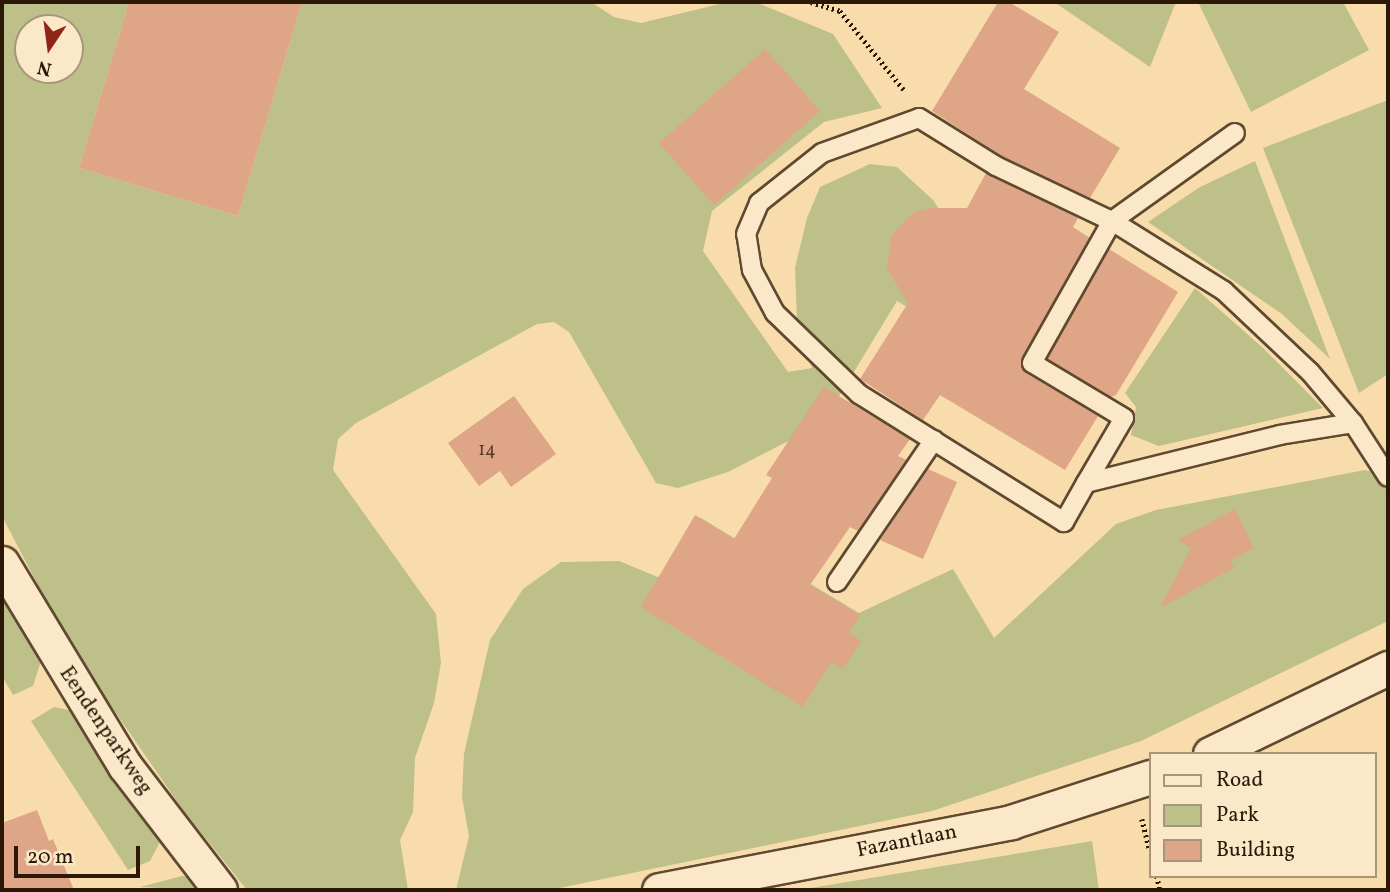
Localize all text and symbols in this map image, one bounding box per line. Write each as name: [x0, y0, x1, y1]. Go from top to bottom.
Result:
north arrow: [14, 14, 84, 84]
text: N: [35, 53, 54, 82]
house number: 14: [478, 440, 496, 462]
street label: Eendenparkweg: [53, 662, 157, 800]
legend: [1148, 752, 1376, 878]
text: Road: [1216, 766, 1263, 795]
text: Park: [1216, 801, 1259, 830]
street label: Fazantlaan: [855, 820, 959, 864]
scale bar: [18, 832, 144, 876]
text: Building: [1216, 836, 1295, 865]
text: 20 m: [27, 843, 73, 872]

